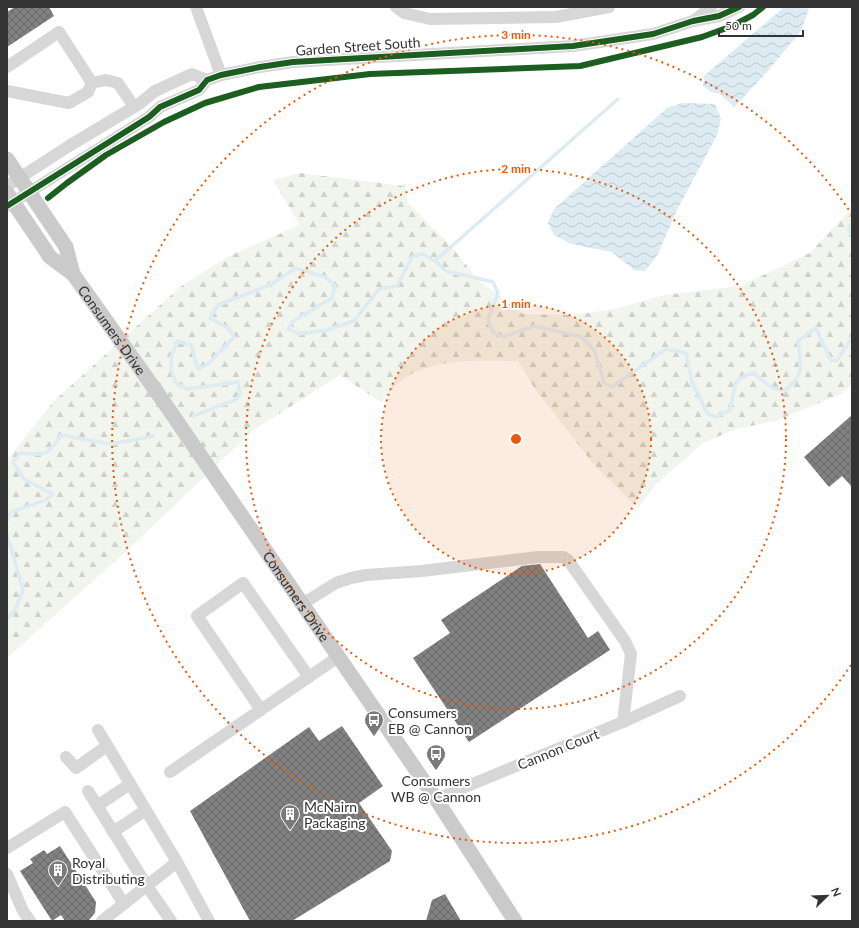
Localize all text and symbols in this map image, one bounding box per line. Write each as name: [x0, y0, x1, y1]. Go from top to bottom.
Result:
scale bar: [719, 12, 803, 38]
text: 50 m: [725, 18, 752, 33]
text: 3 min: [501, 27, 531, 42]
street label: Garden Street South: [295, 33, 421, 59]
text: 2 min: [501, 161, 531, 176]
street label: Consumers Drive: [75, 282, 150, 378]
text: 1 min: [501, 296, 531, 311]
centre of rings: [509, 432, 523, 446]
street label: Consumers Drive: [260, 548, 334, 645]
place label: Consumers EB @ Cannon: [388, 704, 472, 737]
bus stop icon: Consumers EB @ Cannon: [363, 709, 385, 737]
street label: Cannon Court: [515, 725, 601, 773]
bus stop icon: Consumers WB @ Cannon: [425, 743, 447, 771]
place label: Consumers WB @ Cannon: [391, 772, 481, 805]
place label: McNairn Packaging: [304, 798, 366, 831]
building icon: McNairn Packaging: [279, 803, 301, 831]
place label: Royal Distributing: [72, 854, 145, 887]
building icon: Royal Distributing: [47, 859, 69, 887]
north arrow: [807, 876, 847, 916]
text: N: [829, 885, 844, 898]

